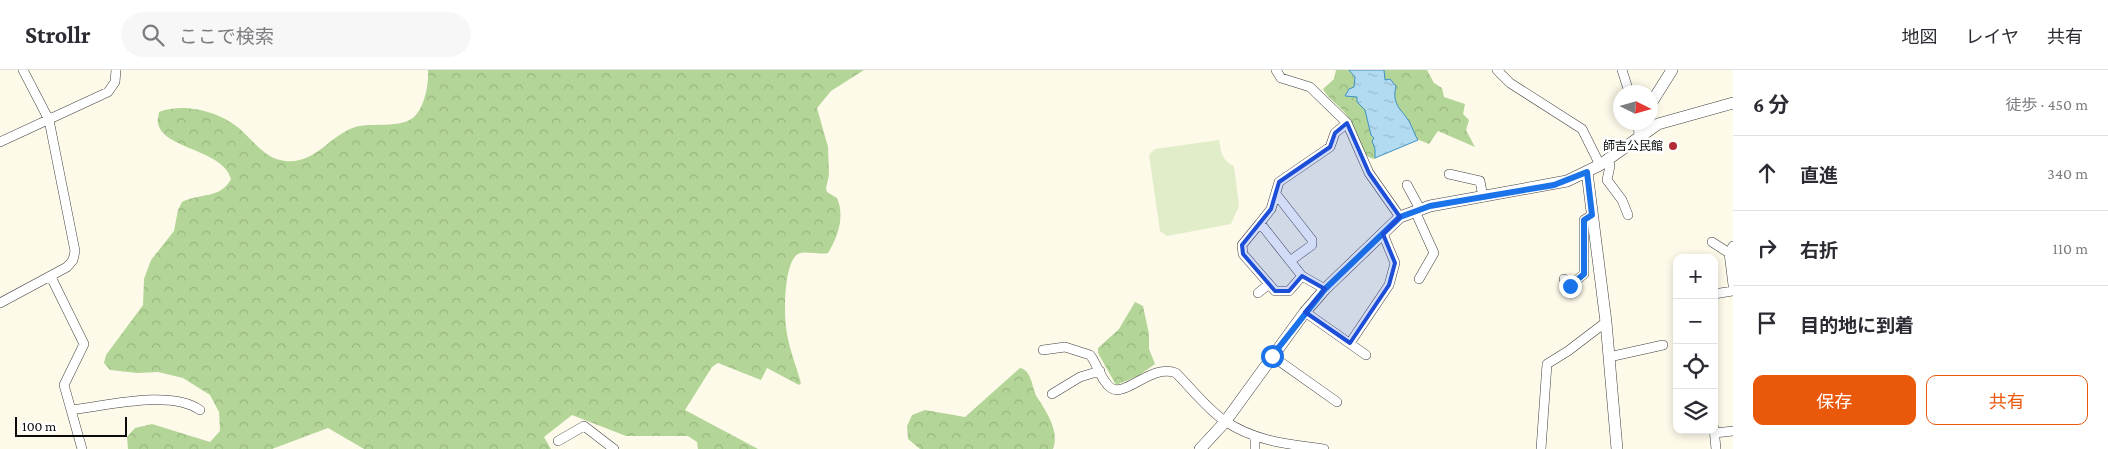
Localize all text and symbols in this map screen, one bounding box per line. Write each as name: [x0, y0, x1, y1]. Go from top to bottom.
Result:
search box: [121, 12, 471, 57]
text: Strollr: [25, 21, 91, 48]
icon: search: [139, 21, 167, 49]
text: ここで検索: [179, 26, 274, 47]
text: 地図: [1902, 27, 1938, 47]
text: レイヤ: [1966, 27, 2019, 47]
text: 共有: [2047, 27, 2083, 47]
north arrow: [1613, 85, 1658, 130]
text: 6 分: [1753, 93, 1790, 117]
text: 徒歩 · 450 m: [2006, 96, 2088, 113]
place label: 師吉公民館: [1603, 139, 1663, 153]
marker: 師吉公民館: [1667, 140, 1679, 152]
icon: ahead: [1753, 159, 1781, 187]
text: 直進: [1800, 165, 1838, 186]
text: 340 m: [2047, 165, 2088, 182]
icon: right: [1753, 234, 1781, 262]
text: 右折: [1800, 240, 1838, 261]
text: 110 m: [2052, 240, 2088, 257]
map controls: [1673, 254, 1718, 434]
button: +: [1673, 254, 1718, 299]
route end: [1559, 275, 1582, 298]
button: −: [1673, 299, 1718, 344]
icon: arrive: [1753, 309, 1781, 337]
text: 目的地に到着: [1800, 315, 1914, 336]
button: locate: [1673, 344, 1718, 389]
route start: [1261, 345, 1284, 368]
button: 保存: [1753, 375, 1916, 425]
button: 共有: [1926, 375, 2088, 425]
button: layers: [1673, 389, 1718, 434]
scale bar: [15, 414, 128, 437]
text: 100 m: [22, 418, 56, 434]

